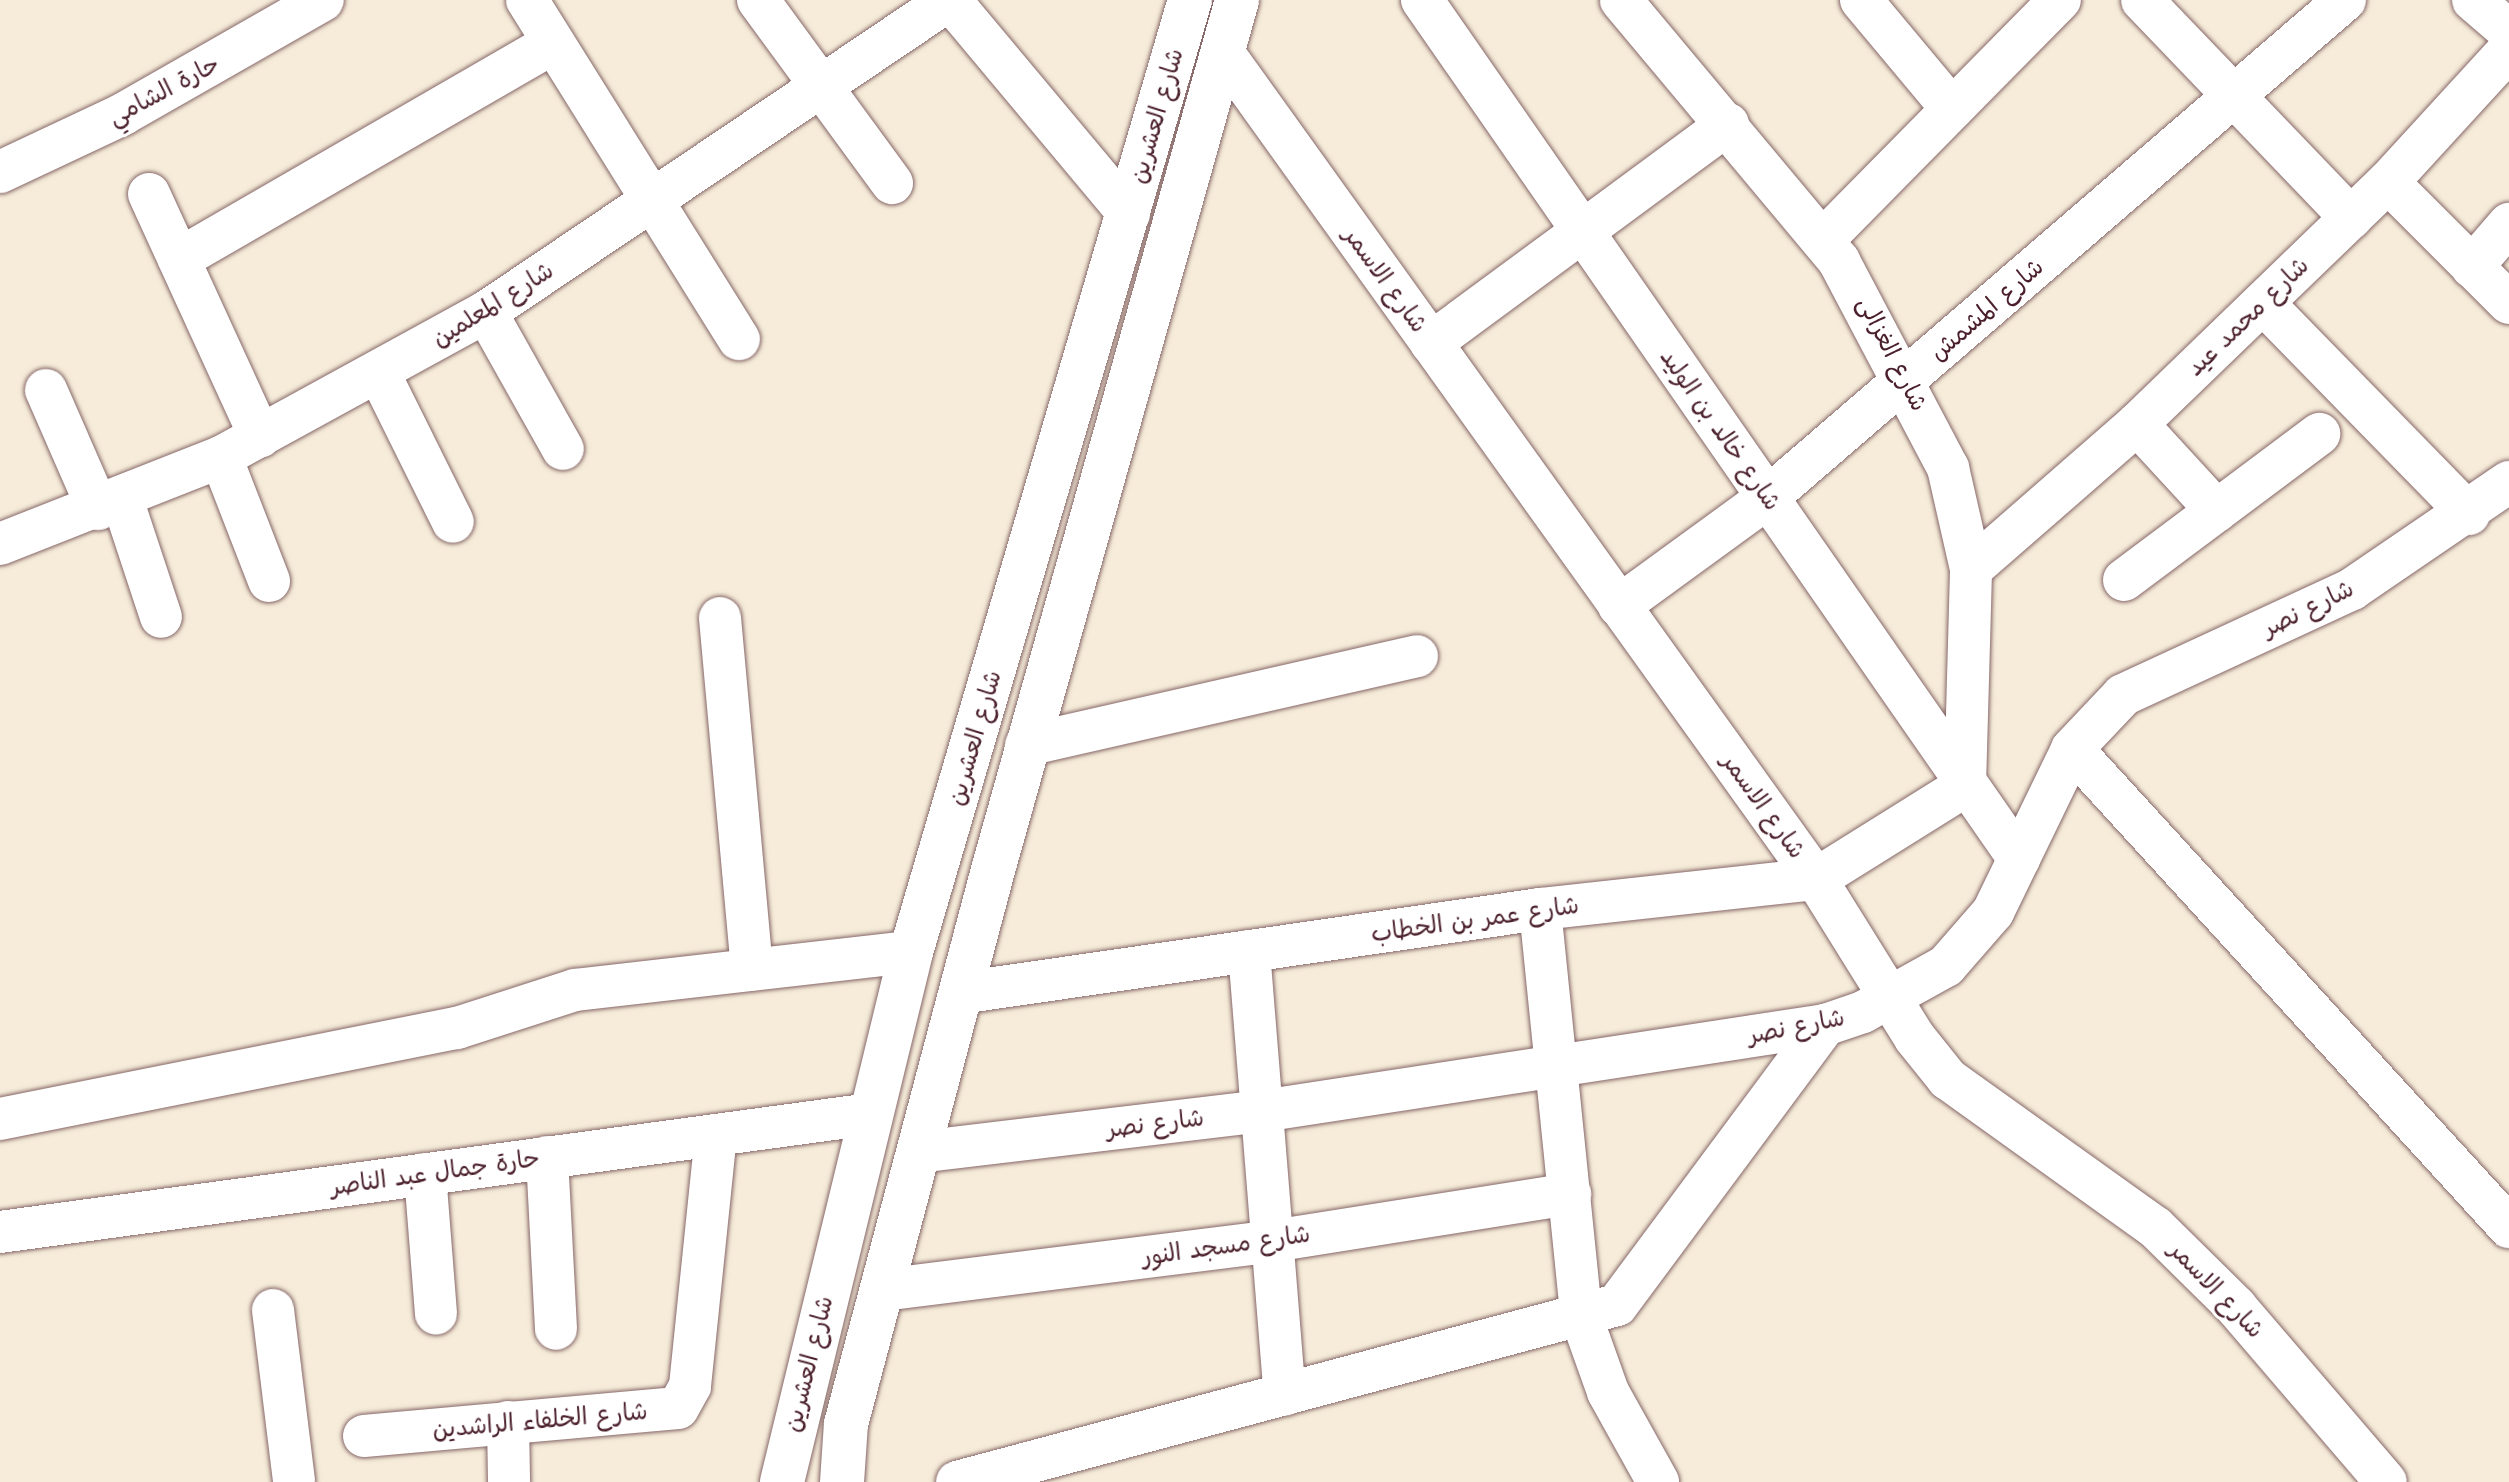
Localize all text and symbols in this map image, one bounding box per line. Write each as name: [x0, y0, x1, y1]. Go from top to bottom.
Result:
street label: شارع العشرين: [1124, 45, 1190, 187]
street label: حارة الشامي: [103, 50, 225, 132]
street label: شارع الاسمر: [1337, 222, 1433, 338]
street label: شارع محمد عيد: [2181, 252, 2315, 382]
street label: شارع المشمش: [1924, 253, 2050, 367]
street label: شارع المعلمين: [427, 256, 559, 354]
street label: شارع الغزالى: [1851, 292, 1933, 416]
street label: شارع خالد بن الوليد: [1654, 344, 1786, 516]
street label: شارع نصر: [2258, 575, 2358, 643]
street label: شارع العشرين: [942, 667, 1008, 809]
street label: شارع الاسمر: [1715, 748, 1811, 864]
street label: شارع عمر بن الخطاب: [1369, 891, 1581, 949]
street label: شارع نصر: [1745, 1003, 1847, 1051]
street label: شارع نصر: [1104, 1104, 1206, 1144]
street label: حارة جمال عبد الناصر: [328, 1144, 542, 1202]
street label: شارع مسجد النور: [1140, 1220, 1312, 1272]
street label: شارع الاسمر: [2163, 1236, 2269, 1344]
street label: شارع العشرين: [778, 1293, 840, 1435]
street label: شارع الخلفاء الراشدين: [431, 1397, 649, 1445]

